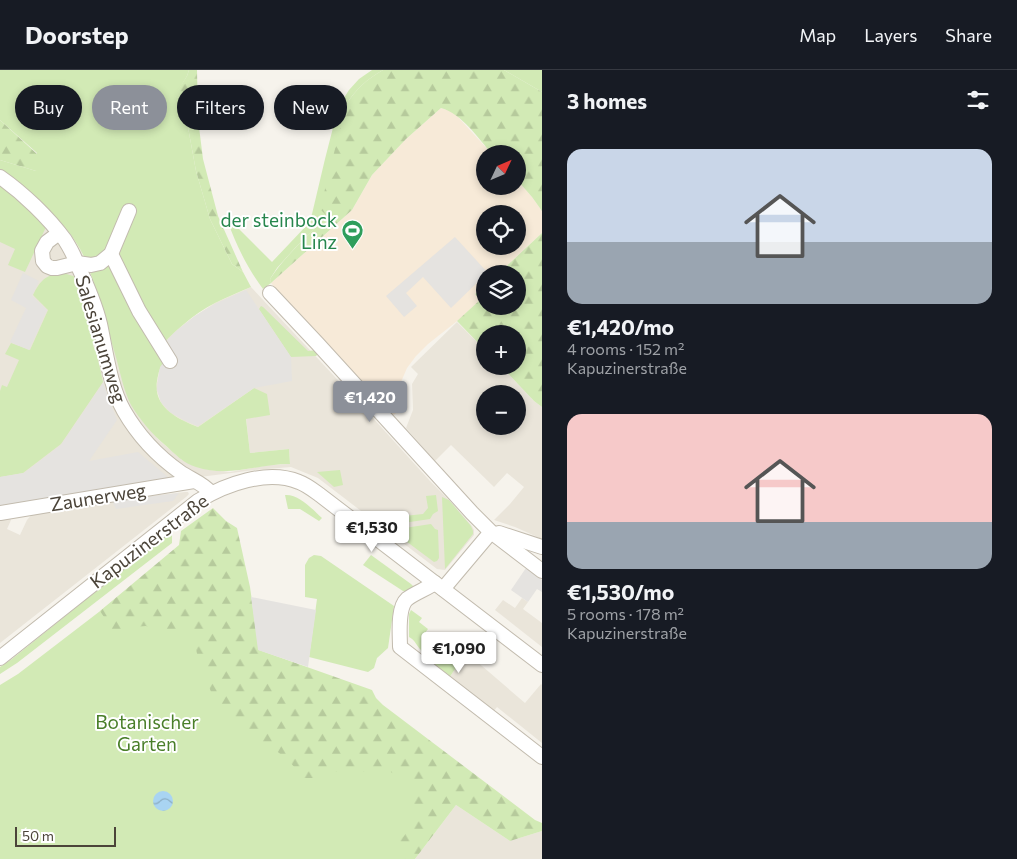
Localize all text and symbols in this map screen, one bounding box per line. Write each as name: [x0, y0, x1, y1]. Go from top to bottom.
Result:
text: Doorstep: [25, 20, 129, 49]
text: Map: [799, 24, 836, 46]
text: Layers: [864, 24, 917, 46]
text: Share: [945, 24, 992, 46]
chip: Buy: [15, 85, 82, 130]
chip: Rent: [92, 85, 167, 130]
chip: Filters: [177, 85, 264, 130]
chip: New: [274, 85, 347, 130]
icon: filters: [964, 86, 992, 114]
text: 3 homes: [567, 88, 647, 113]
north arrow: [476, 145, 526, 195]
map controls: [476, 145, 526, 435]
icon: home: [735, 181, 825, 271]
button: locate: [476, 205, 526, 255]
place label: der steinbock Linz: [220, 208, 337, 253]
sports icon: der steinbock Linz: [341, 219, 365, 250]
button: layers: [476, 265, 526, 315]
street label: Salesianumweg: [71, 272, 132, 406]
text: €1,420/mo: [567, 314, 674, 339]
button: +: [476, 325, 526, 375]
text: 4 rooms · 152 m²: [567, 339, 684, 358]
text: Kapuzinerstraße: [567, 358, 687, 377]
pin: €1,420: [329, 380, 411, 423]
button: −: [476, 385, 526, 435]
text: €1,420: [344, 387, 396, 406]
icon: home: [735, 446, 825, 536]
street label: Zaunerweg: [48, 478, 148, 515]
street label: Kapuzinerstraße: [85, 489, 212, 593]
pin: €1,530: [331, 510, 413, 553]
text: €1,530: [346, 517, 398, 536]
text: €1,530/mo: [567, 579, 674, 604]
text: 5 rooms · 178 m²: [567, 604, 684, 623]
text: Kapuzinerstraße: [567, 623, 687, 642]
pin: €1,090: [418, 632, 500, 674]
text: €1,090: [432, 638, 486, 657]
park label: Botanischer Garten: [95, 710, 199, 755]
scale bar: [15, 824, 116, 847]
text: 50 m: [22, 827, 54, 844]

